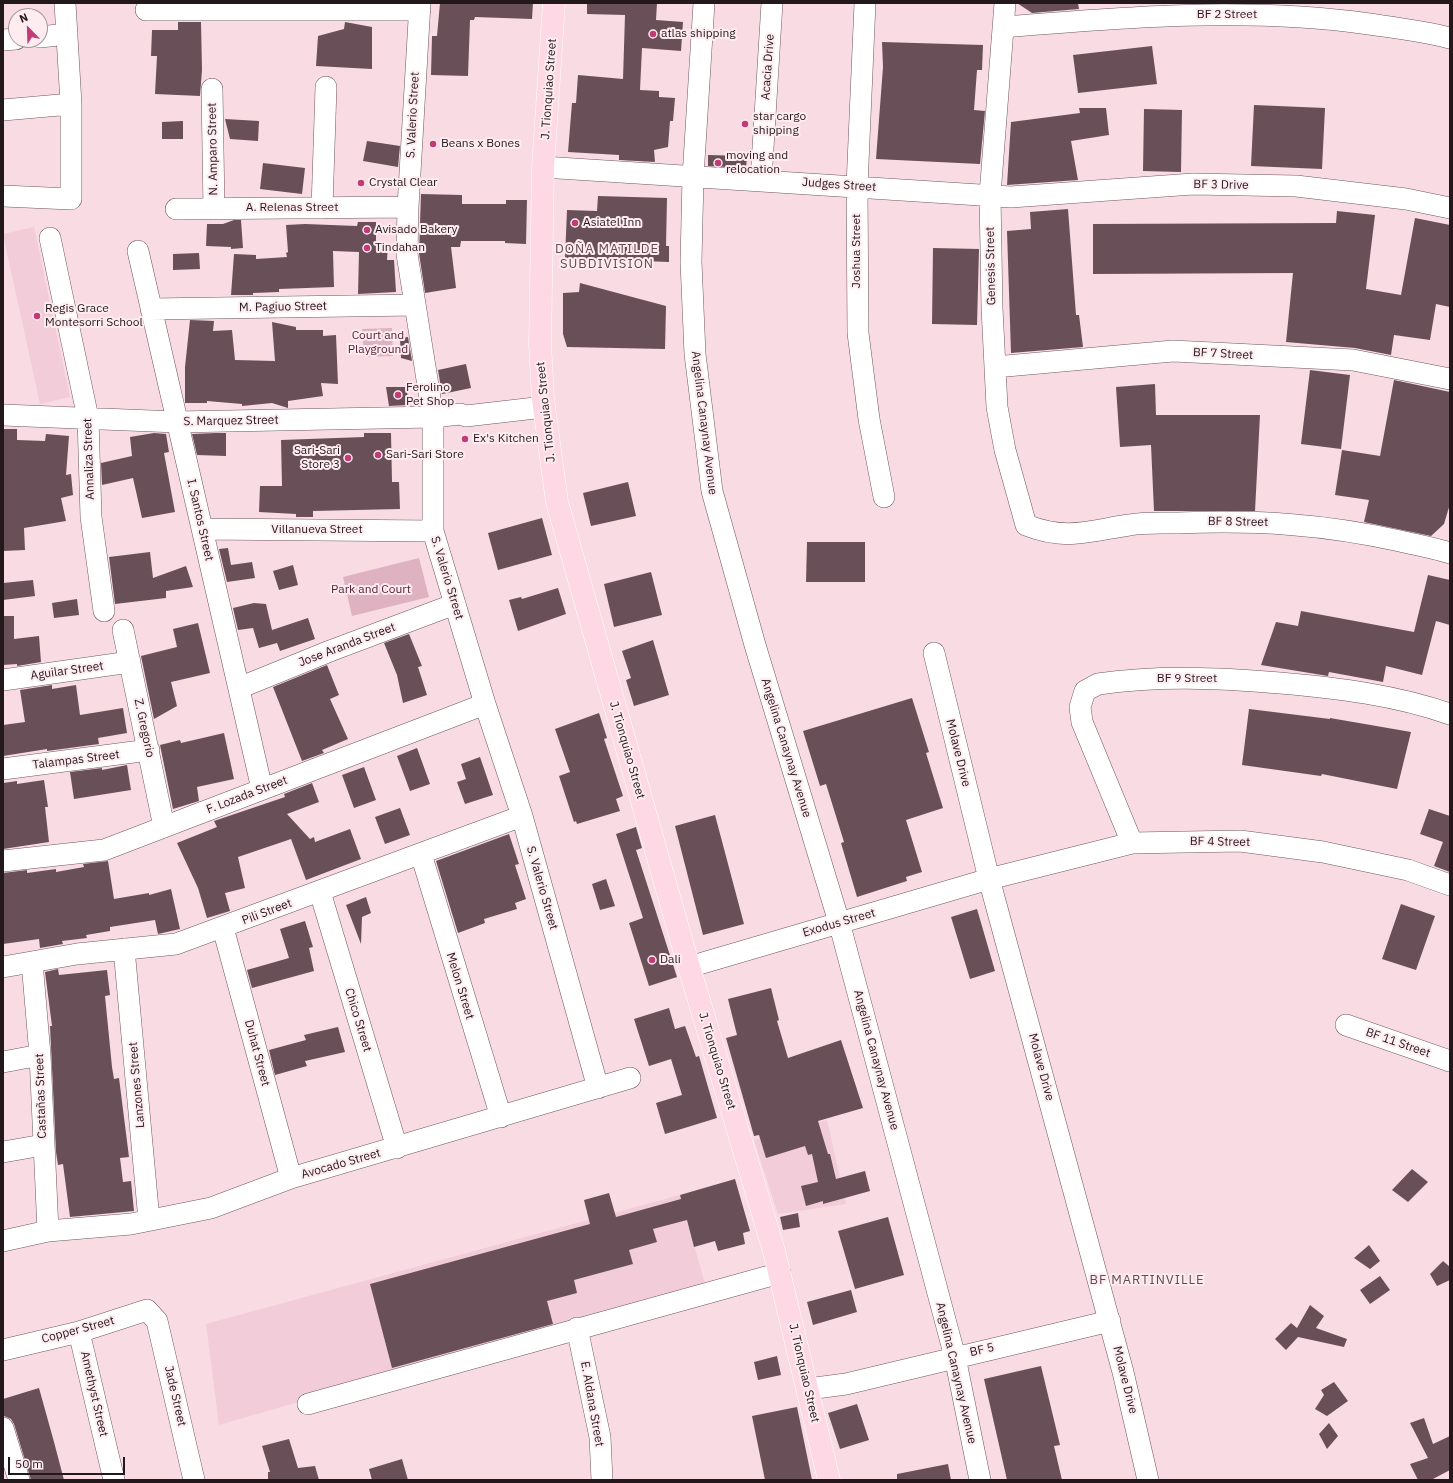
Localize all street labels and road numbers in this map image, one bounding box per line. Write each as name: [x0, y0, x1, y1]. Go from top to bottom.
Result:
street label: BF 2 Street: [1197, 8, 1257, 22]
street label: Acacia Drive: [759, 33, 777, 101]
street label: J. Tionquiao Street: [538, 38, 560, 140]
street label: S. Valerio Street: [404, 72, 422, 158]
street label: N. Amparo Street: [205, 102, 221, 196]
street label: Judges Street: [801, 175, 877, 195]
street label: BF 3 Drive: [1193, 177, 1249, 193]
street label: A. Relenas Street: [246, 201, 338, 215]
street label: Joshua Street: [850, 214, 864, 288]
street label: Genesis Street: [983, 226, 999, 306]
street label: M. Pagiuo Street: [239, 299, 327, 315]
street label: BF 7 Street: [1193, 345, 1253, 363]
street label: Angelina Canaynay Avenue: [688, 350, 720, 496]
street label: J. Tionquiao Street: [534, 361, 558, 463]
street label: S. Marquez Street: [183, 413, 279, 429]
street label: Annaliza Street: [80, 418, 98, 500]
street label: I. Santos Street: [184, 478, 216, 562]
street label: BF 8 Street: [1208, 514, 1268, 530]
street label: Villanueva Street: [271, 523, 363, 537]
street label: S. Valerio Street: [428, 535, 466, 621]
street label: Jose Aranda Street: [297, 620, 397, 670]
street label: Aguilar Street: [30, 659, 104, 683]
street label: BF 9 Street: [1157, 672, 1217, 686]
street label: Angelina Canaynay Avenue: [758, 677, 814, 819]
street label: Z. Gregorio: [131, 697, 157, 759]
street label: J. Tionquiao Street: [606, 699, 648, 801]
street label: Molave Drive: [943, 718, 973, 788]
street label: Talampas Street: [32, 748, 120, 772]
street label: F. Lozada Street: [205, 773, 289, 817]
street label: BF 4 Street: [1190, 834, 1250, 850]
street label: S. Valerio Street: [523, 845, 561, 931]
street label: Pili Street: [240, 896, 294, 928]
street label: Exodus Street: [801, 906, 877, 940]
street label: Melon Street: [443, 951, 477, 1021]
street label: Chico Street: [342, 986, 374, 1054]
street label: Angelina Canaynay Avenue: [850, 988, 902, 1132]
street label: J. Tionquiao Street: [695, 1011, 739, 1111]
street label: Duhat Street: [241, 1018, 273, 1088]
street label: BF 11 Street: [1364, 1025, 1432, 1061]
street label: Molave Drive: [1025, 1032, 1057, 1102]
street label: Lanzones Street: [126, 1041, 148, 1129]
street label: Castañas Street: [32, 1053, 50, 1139]
street label: Avocado Street: [300, 1146, 382, 1182]
street label: Angelina Canaynay Avenue: [933, 1301, 979, 1445]
street label: Copper Street: [40, 1313, 116, 1347]
street label: J. Tionquiao Street: [786, 1322, 822, 1424]
street label: BF 5: [968, 1340, 996, 1360]
street label: Molave Drive: [1110, 1345, 1140, 1415]
street label: Amethyst Street: [77, 1350, 111, 1438]
street label: E. Aldana Street: [577, 1360, 607, 1448]
street label: Jade Street: [161, 1364, 189, 1428]

